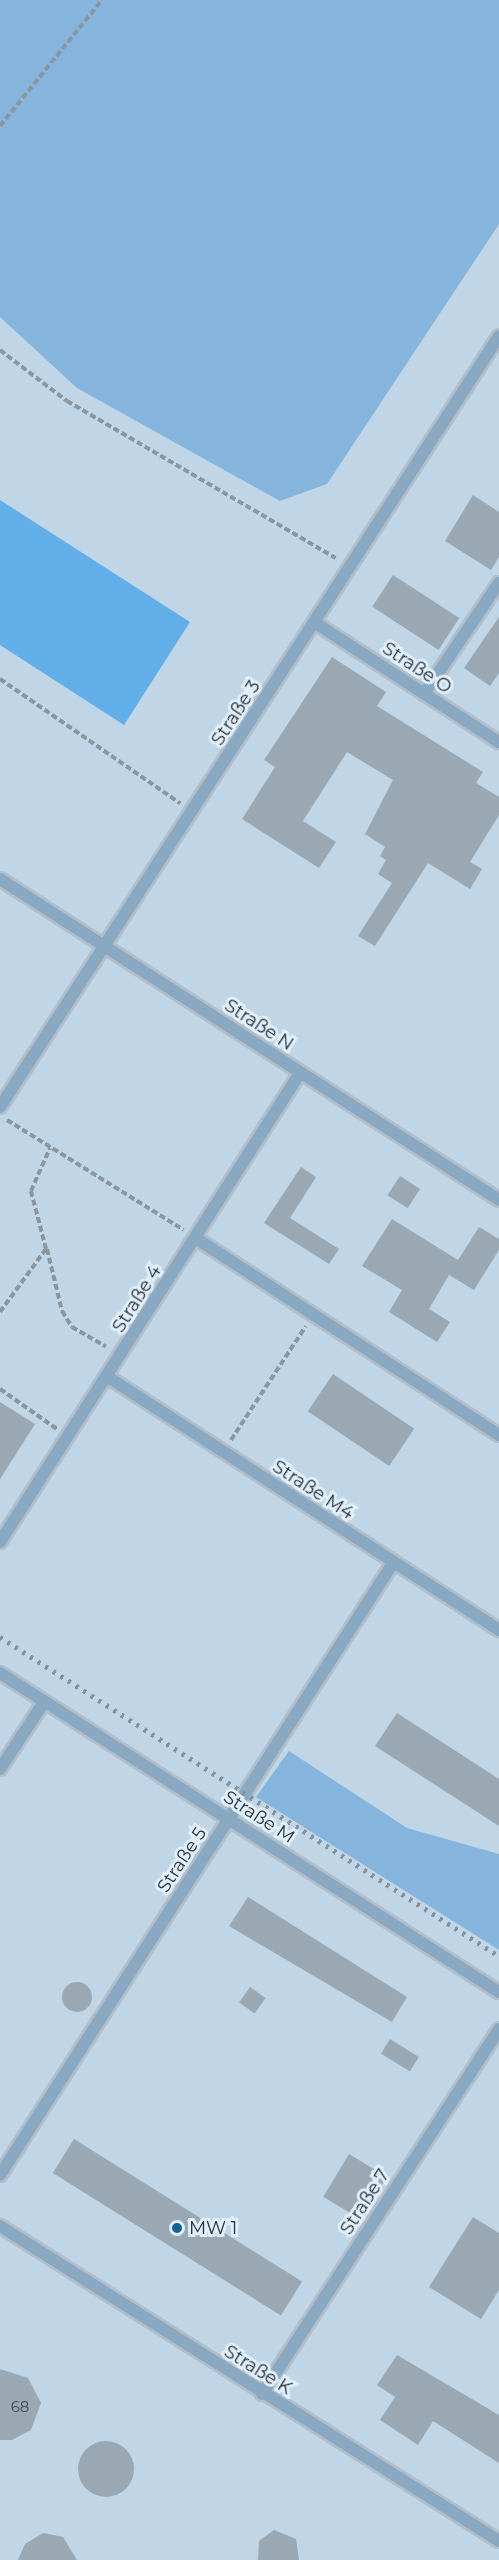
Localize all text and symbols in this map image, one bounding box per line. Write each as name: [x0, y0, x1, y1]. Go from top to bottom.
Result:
street label: Straße O: [378, 638, 456, 698]
street label: Straße 3: [207, 676, 265, 750]
street label: Straße N: [221, 995, 297, 1055]
street label: Straße 4: [108, 1261, 166, 1337]
street label: Straße M4: [268, 1456, 358, 1524]
street label: Straße M: [219, 1786, 299, 1848]
street label: Straße 5: [153, 1823, 211, 1897]
street label: Straße 7: [336, 2165, 394, 2239]
place label: MW 1: [189, 2217, 237, 2239]
marker: MW 1: [170, 2221, 184, 2235]
street label: Straße K: [220, 2341, 296, 2399]
house number: 68: [11, 2398, 29, 2416]

